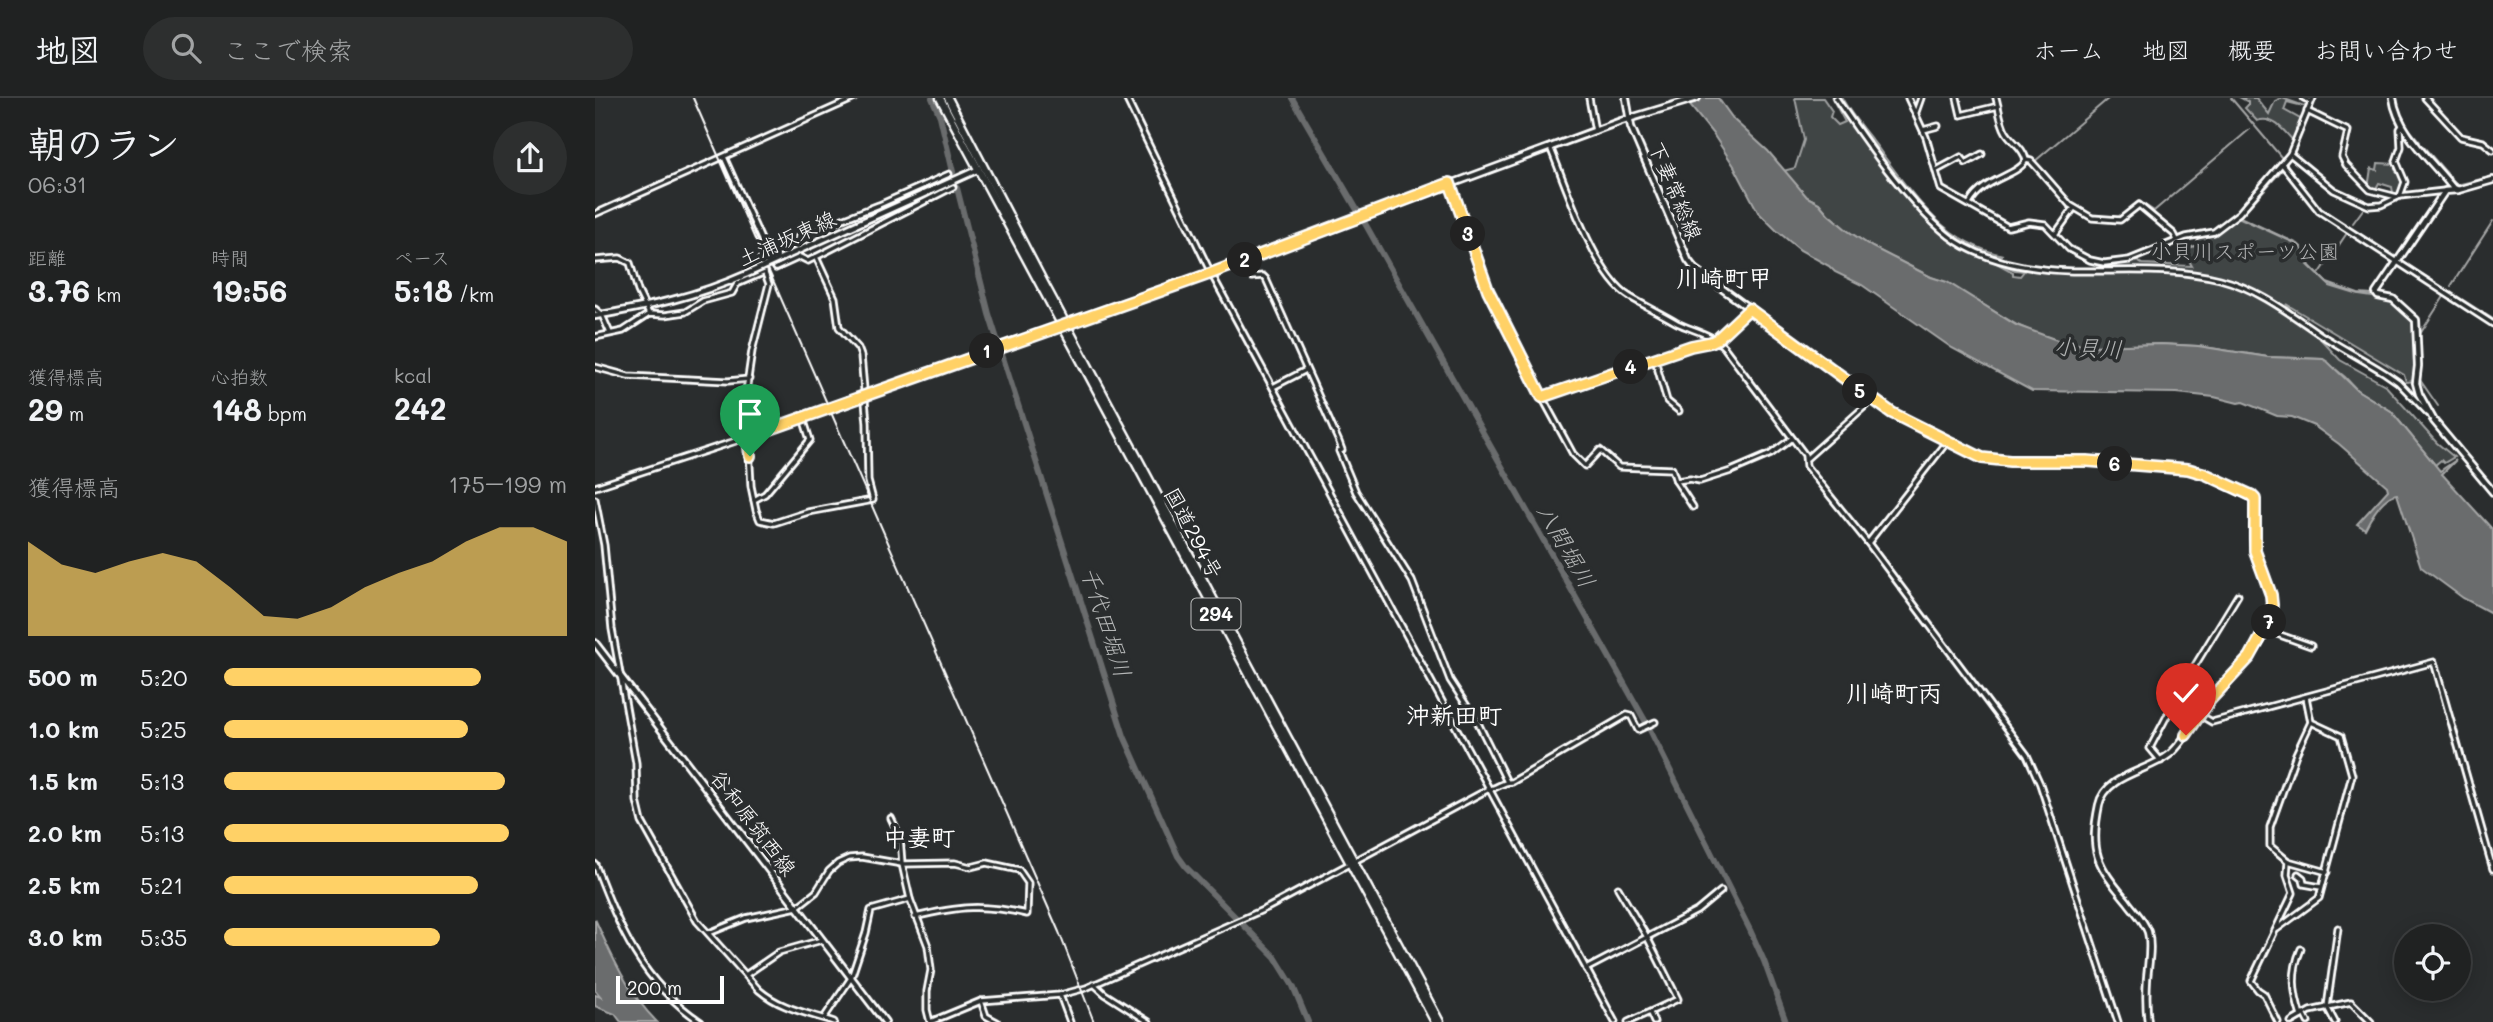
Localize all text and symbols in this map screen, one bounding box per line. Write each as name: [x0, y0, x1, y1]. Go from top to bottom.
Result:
search box: [143, 17, 633, 80]
text: 地図: [35, 27, 101, 70]
icon: search: [167, 29, 205, 67]
text: ここで検索: [223, 33, 353, 67]
text: ホーム: [2033, 34, 2104, 65]
text: 地図: [2142, 34, 2190, 65]
text: 概要: [2228, 34, 2276, 65]
text: お問い合わせ: [2314, 34, 2458, 65]
text: 朝のラン: [28, 118, 180, 168]
button: share: [493, 121, 567, 195]
street label: 下妻常総線: [1643, 137, 1709, 244]
text: 06:31: [28, 169, 87, 199]
street label: 土浦坂東線: [733, 204, 840, 271]
pin: 3: [1451, 216, 1485, 252]
text: 3: [1462, 221, 1473, 246]
park label: 小貝川スポーツ公園: [2151, 237, 2339, 264]
pin: 2: [1227, 242, 1263, 278]
text: 距離: [28, 245, 66, 270]
text: 時間: [211, 245, 249, 270]
text: ペース: [394, 245, 450, 270]
text: 2: [1239, 247, 1250, 272]
district label: 川崎町甲: [1676, 262, 1772, 293]
text: 3.76: [28, 270, 90, 310]
text: 19:56: [211, 270, 288, 310]
text: 5:18: [394, 270, 453, 310]
text: km: [90, 282, 121, 307]
text: /km: [453, 282, 494, 307]
water label: 小貝川: [2053, 330, 2123, 364]
pin: 1: [969, 334, 1005, 368]
text: 1: [982, 338, 991, 363]
pin: 4: [1613, 350, 1649, 384]
text: 4: [1624, 354, 1637, 379]
text: kcal: [394, 363, 432, 388]
text: 獲得標高: [28, 364, 104, 389]
text: 心拍数: [211, 364, 268, 389]
pin: 5: [1843, 374, 1877, 408]
text: 5: [1854, 378, 1865, 403]
pin: [720, 384, 780, 456]
text: 242: [394, 388, 447, 428]
text: 29: [28, 389, 63, 429]
text: 148: [211, 389, 262, 429]
icon: arrive: [731, 395, 769, 433]
text: m: [63, 401, 84, 426]
text: bpm: [262, 401, 307, 426]
pin: 6: [2097, 446, 2133, 482]
text: 6: [2109, 451, 2120, 476]
text: 175–199 m: [449, 469, 567, 499]
text: 獲得標高: [28, 472, 120, 502]
street label: 国道294号: [1159, 482, 1230, 583]
water label: 八間堀川: [1531, 498, 1603, 593]
water label: 千代田堀川: [1075, 562, 1139, 681]
road number: 294: [1191, 598, 1241, 629]
pin: 7: [2251, 604, 2287, 640]
text: 7: [2263, 609, 2274, 634]
text: 500 m: [28, 662, 98, 692]
text: 5:20: [140, 662, 188, 692]
pin: [2156, 663, 2216, 735]
icon: check: [2167, 674, 2205, 712]
district label: 川崎町丙: [1846, 677, 1942, 708]
district label: 沖新田町: [1406, 699, 1502, 730]
text: 1.0 km: [28, 714, 99, 744]
text: 5:25: [140, 714, 187, 744]
street label: 谷和原筑西線: [706, 764, 803, 881]
text: 1.5 km: [28, 766, 98, 796]
text: 5:13: [140, 766, 184, 796]
text: 2.0 km: [28, 818, 102, 848]
text: 5:13: [140, 818, 184, 848]
district label: 中妻町: [883, 821, 955, 852]
text: 2.5 km: [28, 870, 100, 900]
text: 5:21: [140, 870, 184, 900]
text: 3.0 km: [28, 922, 103, 952]
text: 5:35: [140, 922, 187, 952]
map controls: [2394, 924, 2471, 1001]
button: locate: [2394, 924, 2471, 1001]
scale bar: [616, 973, 725, 1005]
text: 200 m: [627, 975, 682, 1000]

